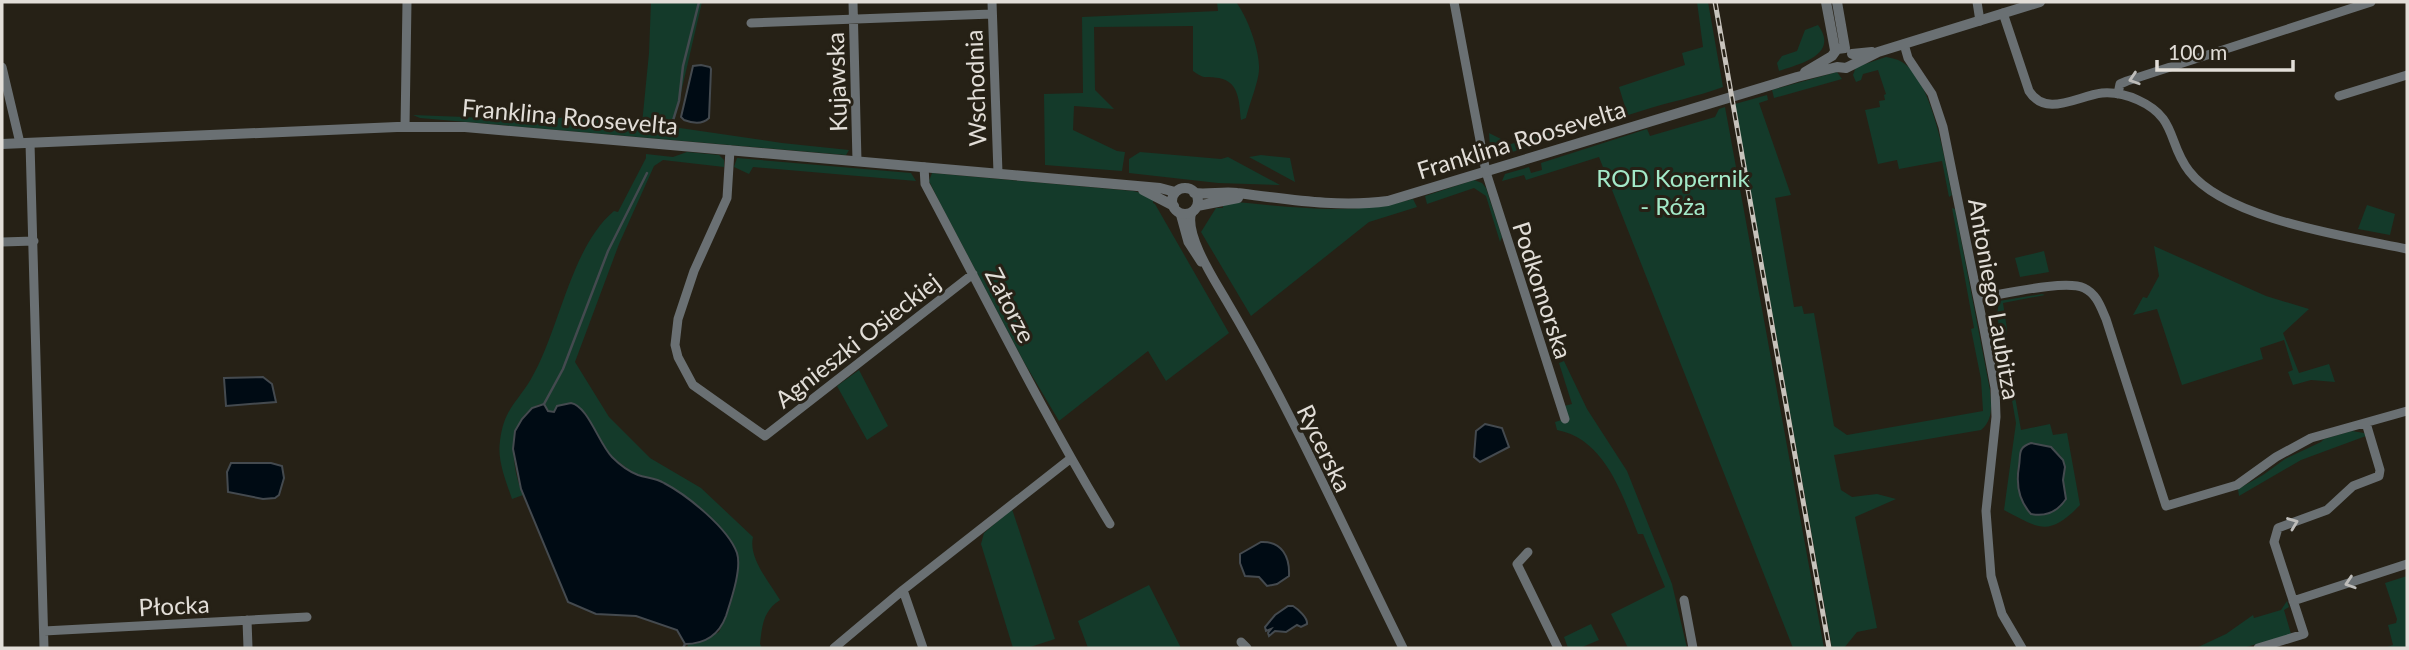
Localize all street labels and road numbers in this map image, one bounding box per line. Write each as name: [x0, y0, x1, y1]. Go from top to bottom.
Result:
street label: Wschodnia: [958, 29, 992, 147]
street label: Kujawska: [820, 32, 852, 132]
street label: Franklina Roosevelta: [461, 92, 679, 140]
street label: Franklina Roosevelta: [1413, 93, 1629, 185]
street label: Antoniego Laubitza: [1963, 196, 2027, 402]
street label: Podkomorska: [1507, 218, 1579, 362]
street label: Zatorze: [980, 263, 1042, 347]
street label: Agnieszki Osieckiej: [769, 267, 945, 413]
street label: Rycerska: [1291, 400, 1359, 496]
street label: Płocka: [138, 589, 210, 621]

